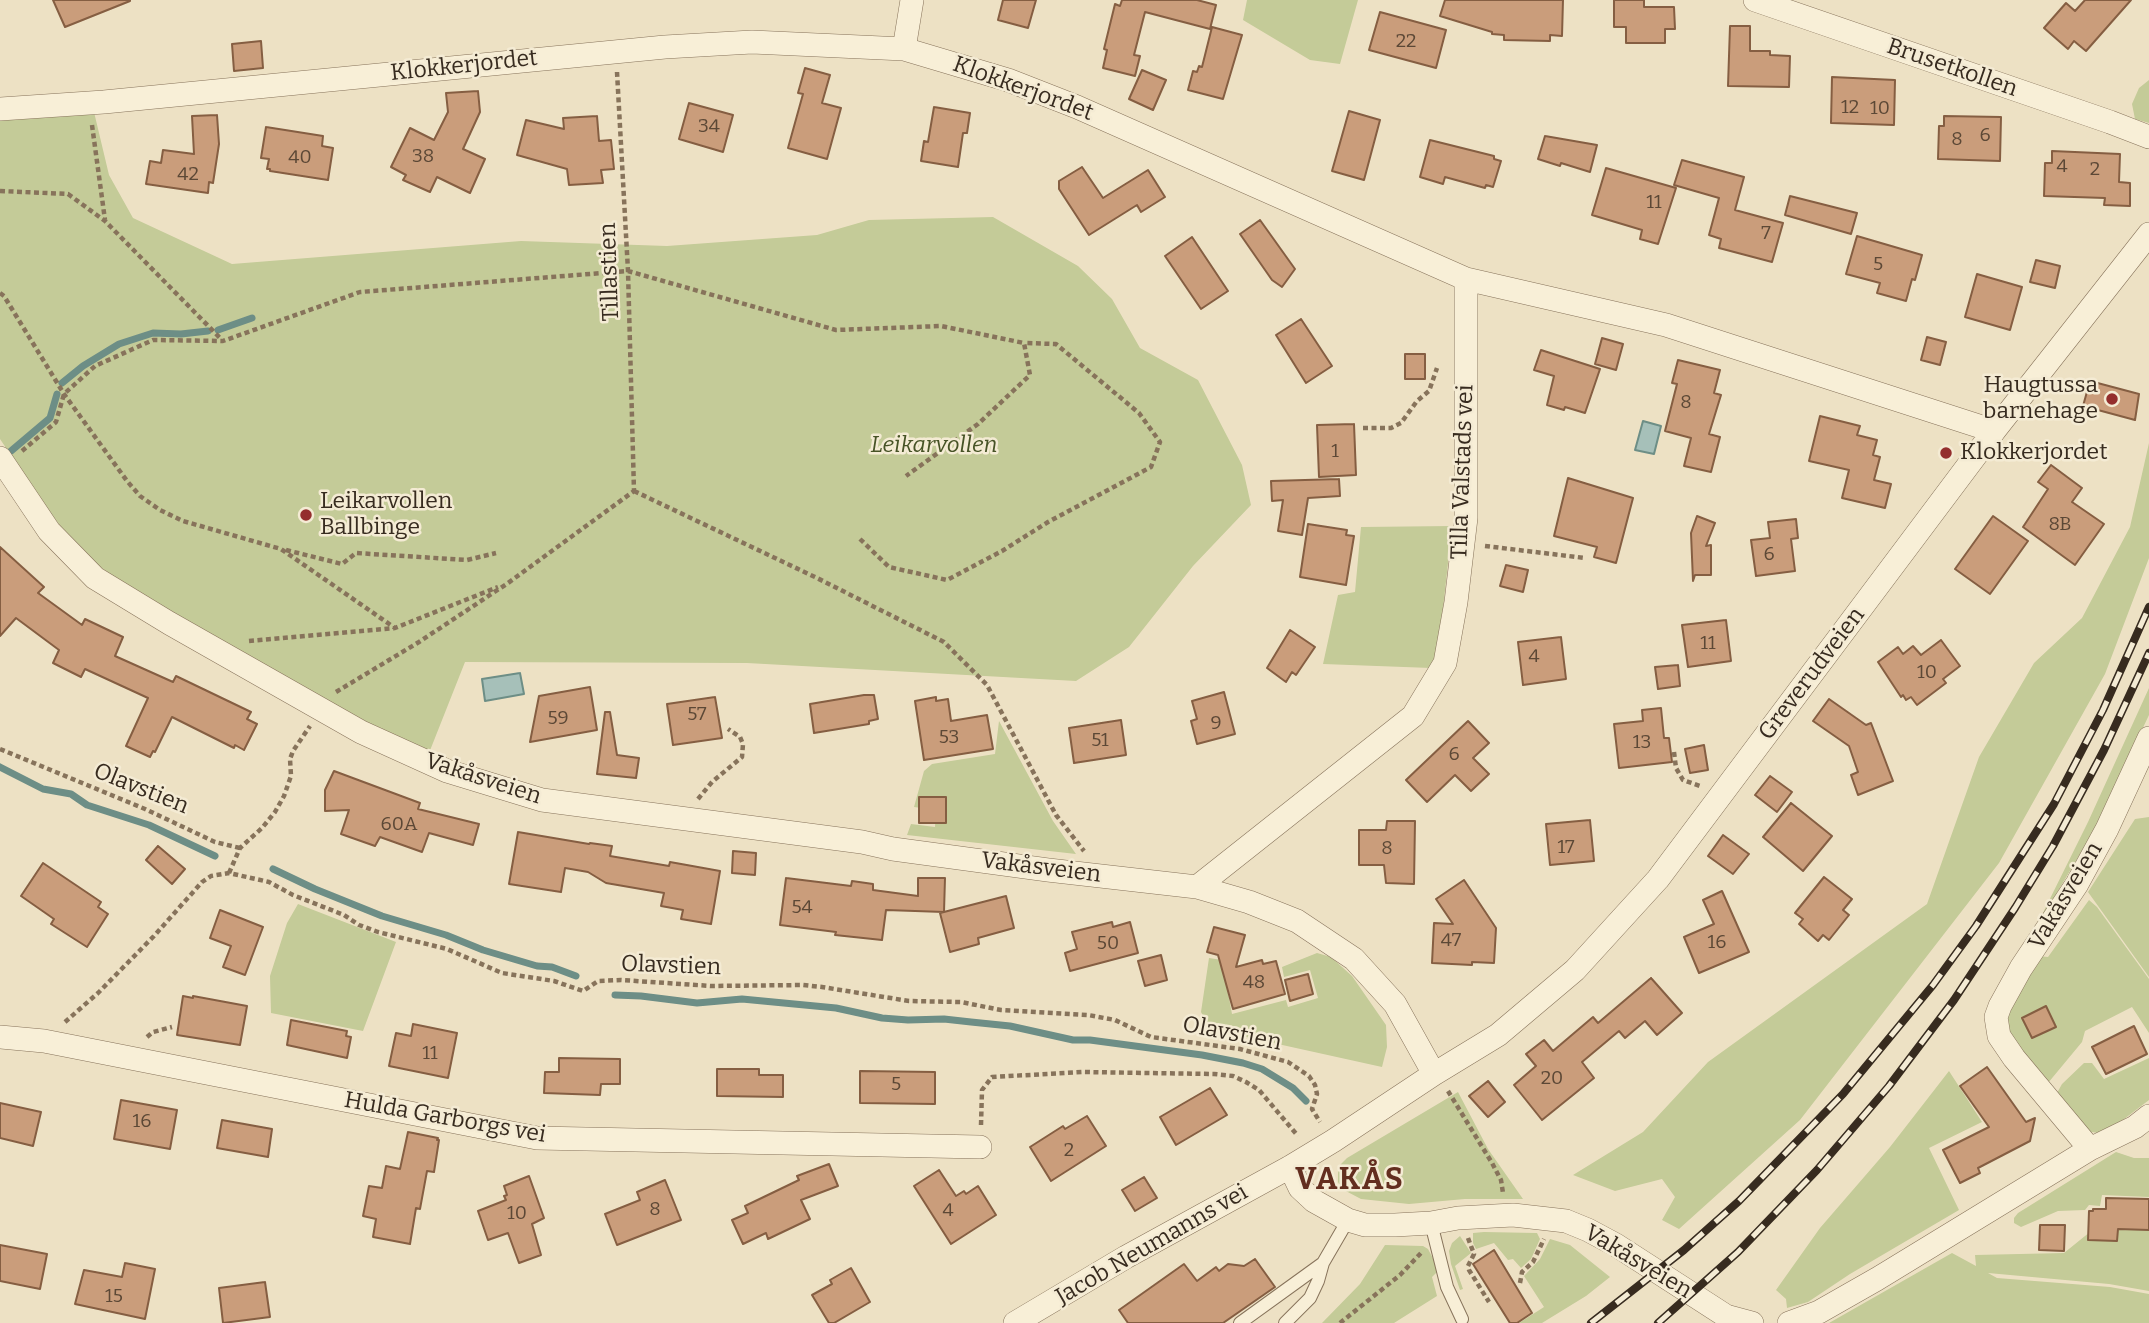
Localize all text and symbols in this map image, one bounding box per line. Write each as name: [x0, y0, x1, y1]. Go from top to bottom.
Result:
house number: 22: [1396, 31, 1416, 53]
street label: Brusetkollen: [1883, 33, 2021, 103]
street label: Klokkerjordet: [389, 45, 539, 87]
street label: Klokkerjordet: [949, 51, 1097, 127]
house number: 12: [1841, 97, 1859, 119]
house number: 10: [1870, 98, 1890, 120]
house number: 34: [698, 116, 720, 138]
house number: 6: [1979, 125, 1991, 147]
house number: 8: [1951, 129, 1963, 151]
house number: 38: [412, 146, 434, 168]
house number: 40: [288, 147, 312, 169]
house number: 4: [2056, 156, 2068, 178]
house number: 2: [2090, 159, 2100, 181]
house number: 42: [177, 164, 199, 186]
house number: 11: [1646, 192, 1662, 214]
street label: Tillastien: [594, 222, 626, 322]
house number: 7: [1761, 223, 1771, 245]
house number: 5: [1873, 254, 1883, 276]
place label: Haugtussa barnehage: [1983, 372, 2098, 426]
street label: Tilla Valstads vei: [1446, 384, 1480, 560]
marker: Haugtussa barnehage: [2104, 391, 2120, 407]
house number: 8: [1680, 392, 1692, 414]
park label: Leikarvollen: [870, 432, 998, 460]
place label: Klokkerjordet: [1960, 439, 2107, 467]
house number: 1: [1331, 441, 1339, 463]
marker: Klokkerjordet: [1938, 445, 1954, 461]
place label: Leikarvollen Ballbinge: [320, 488, 452, 542]
marker: Leikarvollen Ballbinge: [298, 507, 314, 523]
house number: 8B: [2048, 514, 2072, 536]
house number: 6: [1763, 544, 1775, 566]
street label: Greverudveien: [1753, 602, 1871, 746]
house number: 11: [1700, 633, 1716, 655]
house number: 4: [1528, 646, 1540, 668]
house number: 10: [1917, 662, 1937, 684]
house number: 57: [687, 704, 707, 726]
house number: 59: [547, 708, 569, 730]
house number: 9: [1210, 713, 1222, 735]
house number: 53: [939, 727, 959, 749]
house number: 51: [1091, 730, 1109, 752]
house number: 13: [1633, 732, 1651, 754]
house number: 6: [1448, 744, 1460, 766]
street label: Vakåsveien: [421, 747, 545, 811]
street label: Olavstien: [89, 757, 193, 821]
house number: 60A: [381, 814, 417, 836]
house number: 17: [1557, 837, 1575, 859]
street label: Vakåsveien: [2023, 837, 2109, 955]
house number: 8: [1381, 838, 1393, 860]
street label: Vakåsveien: [980, 847, 1102, 889]
house number: 54: [791, 897, 813, 919]
house number: 47: [1441, 930, 1461, 952]
house number: 16: [1708, 932, 1726, 954]
house number: 50: [1097, 933, 1119, 955]
street label: Olavstien: [620, 950, 722, 982]
house number: 48: [1243, 972, 1265, 994]
street label: Olavstien: [1180, 1011, 1284, 1057]
house number: 11: [422, 1043, 438, 1065]
house number: 20: [1541, 1068, 1563, 1090]
house number: 5: [891, 1074, 901, 1096]
street label: Hulda Garborgs vei: [342, 1087, 548, 1149]
house number: 16: [133, 1111, 151, 1133]
house number: 2: [1064, 1140, 1074, 1162]
district label: VAKÅS: [1296, 1163, 1404, 1199]
street label: Jacob Neumanns vei: [1051, 1179, 1253, 1311]
house number: 8: [649, 1199, 661, 1221]
house number: 4: [942, 1200, 954, 1222]
house number: 10: [507, 1203, 527, 1225]
street label: Vakåsveien: [1579, 1219, 1697, 1305]
house number: 15: [105, 1286, 123, 1308]

